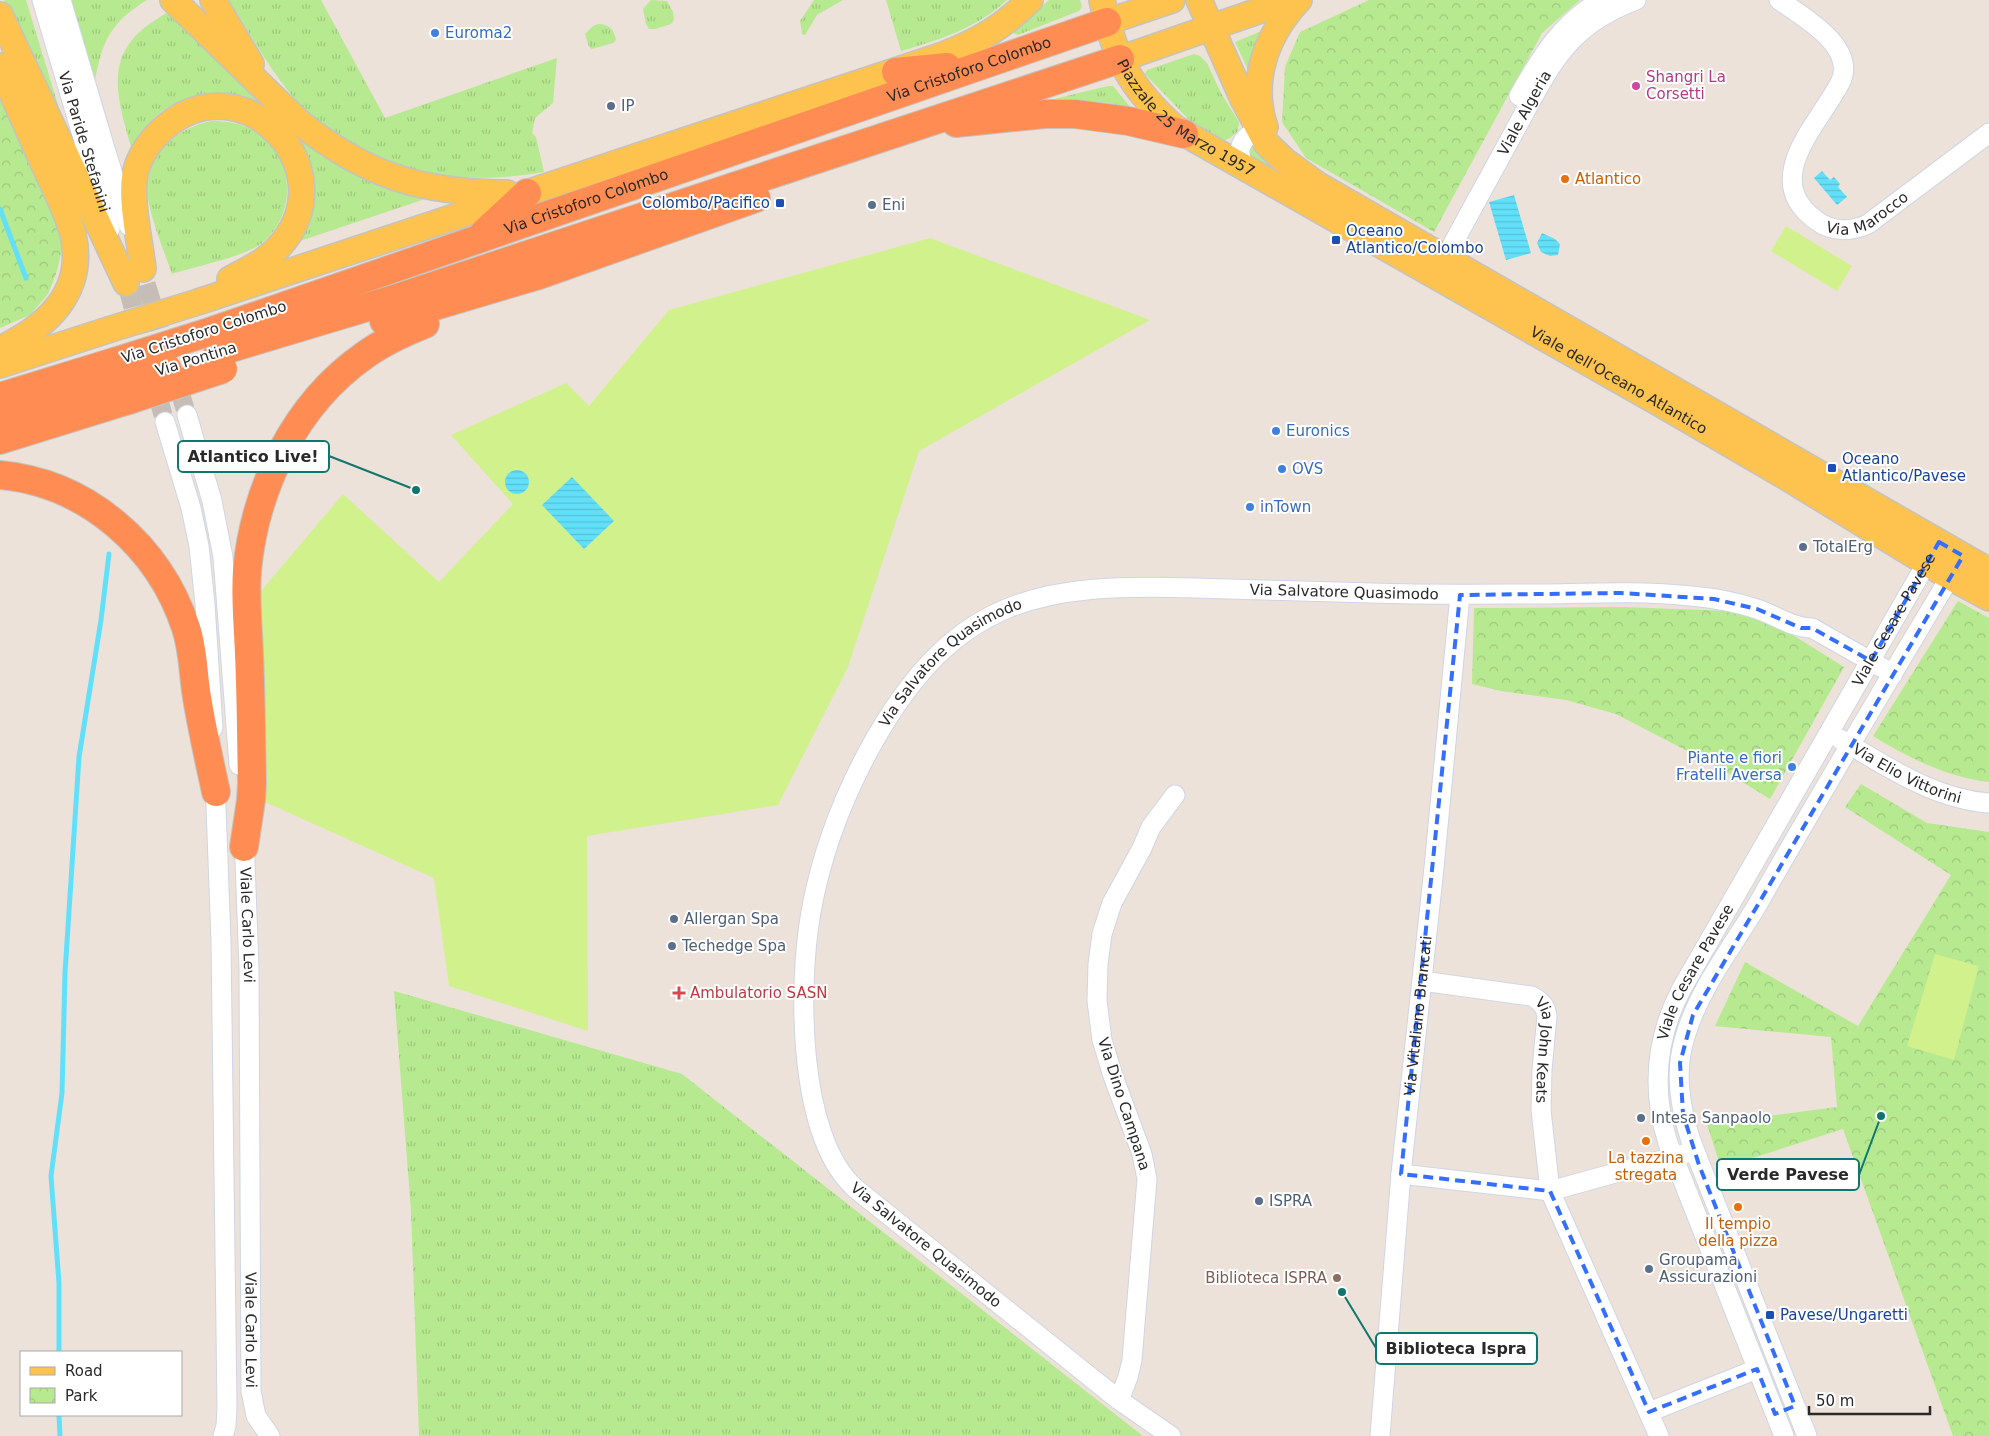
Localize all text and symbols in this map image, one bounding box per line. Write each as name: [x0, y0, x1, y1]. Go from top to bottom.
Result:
place label: Euroma2: [445, 24, 512, 42]
marker: Euroma2: [429, 27, 441, 39]
street label: Via Cristoforo Colombo: [885, 33, 1054, 106]
street label: Piazzale 25 Marzo 1957: [1113, 56, 1258, 180]
street label: Viale Algeria: [1494, 67, 1555, 159]
place label: Shangri La Corsetti: [1646, 68, 1726, 103]
street label: Via Paride Stefanini: [55, 69, 114, 214]
marker: Shangri La Corsetti: [1630, 80, 1642, 92]
place label: IP: [621, 97, 634, 115]
marker: IP: [605, 100, 617, 112]
street label: Via Cristoforo Colombo: [502, 165, 671, 238]
place label: Atlantico: [1575, 170, 1641, 188]
marker: Atlantico: [1559, 173, 1571, 185]
street label: Via Marocco: [1824, 188, 1912, 239]
place label: Colombo/Pacifico: [642, 194, 770, 212]
place label: Eni: [882, 196, 905, 214]
marker: Colombo/Pacifico: [774, 197, 786, 209]
marker: Eni: [866, 199, 878, 211]
place label: Oceano Atlantico/Colombo: [1346, 222, 1484, 257]
marker: Oceano Atlantico/Colombo: [1330, 234, 1342, 246]
street label: Via Cristoforo Colombo: [119, 297, 289, 367]
street label: Viale dell'Oceano Atlantico: [1527, 323, 1710, 438]
street label: Via Pontina: [153, 338, 239, 380]
place label: Euronics: [1286, 422, 1350, 440]
marker: Euronics: [1270, 425, 1282, 437]
callout: Atlantico Live!: [178, 441, 329, 472]
text: Atlantico Live!: [187, 447, 319, 466]
place label: Oceano Atlantico/Pavese: [1842, 450, 1966, 485]
place label: OVS: [1292, 460, 1323, 478]
marker: Oceano Atlantico/Pavese: [1826, 462, 1838, 474]
marker: OVS: [1276, 463, 1288, 475]
place label: inTown: [1260, 498, 1311, 516]
marker: inTown: [1244, 501, 1256, 513]
place label: TotalErg: [1812, 538, 1873, 556]
marker: TotalErg: [1797, 541, 1809, 553]
street label: Viale Cesare Pavese: [1849, 550, 1939, 690]
street label: Via Salvatore Quasimodo: [1249, 581, 1439, 603]
street label: Via Salvatore Quasimodo: [875, 595, 1024, 730]
street label: Via Elio Vittorini: [1849, 740, 1963, 807]
place label: Piante e fiori Fratelli Aversa: [1676, 749, 1782, 784]
marker: Piante e fiori Fratelli Aversa: [1786, 761, 1798, 773]
street label: Viale Carlo Levi: [236, 867, 258, 983]
street label: Viale Cesare Pavese: [1654, 901, 1737, 1042]
place label: Allergan Spa: [684, 910, 779, 928]
marker: Allergan Spa: [668, 913, 680, 925]
street label: Via Vitaliano Brancati: [1400, 935, 1436, 1097]
place label: Techedge Spa: [681, 937, 786, 955]
marker: Techedge Spa: [666, 940, 678, 952]
place label: Ambulatorio SASN: [690, 984, 827, 1002]
marker: Ambulatorio SASN: [672, 986, 686, 1000]
street label: Via John Keats: [1531, 993, 1556, 1104]
street label: Via Dino Campana: [1094, 1035, 1154, 1173]
place label: Intesa Sanpaolo: [1651, 1109, 1771, 1127]
marker: Intesa Sanpaolo: [1635, 1112, 1647, 1124]
marker: La tazzina stregata: [1640, 1135, 1652, 1147]
place label: La tazzina stregata: [1608, 1149, 1684, 1184]
callout: Verde Pavese: [1717, 1159, 1859, 1190]
text: Verde Pavese: [1727, 1165, 1849, 1184]
street label: Via Salvatore Quasimodo: [847, 1179, 1005, 1311]
place label: ISPRA: [1269, 1192, 1313, 1210]
marker: ISPRA: [1253, 1195, 1265, 1207]
marker: Il tempio della pizza: [1732, 1201, 1744, 1213]
place label: Il tempio della pizza: [1698, 1215, 1778, 1250]
place label: Groupama Assicurazioni: [1659, 1251, 1757, 1286]
marker: Groupama Assicurazioni: [1643, 1263, 1655, 1275]
place label: Biblioteca ISPRA: [1205, 1269, 1328, 1287]
street label: Viale Carlo Levi: [241, 1272, 260, 1388]
marker: Biblioteca ISPRA: [1331, 1272, 1343, 1284]
place label: Pavese/Ungaretti: [1780, 1306, 1908, 1324]
marker: Pavese/Ungaretti: [1764, 1309, 1776, 1321]
callout: Biblioteca Ispra: [1376, 1333, 1537, 1364]
text: Biblioteca Ispra: [1385, 1339, 1527, 1358]
legend: [20, 1351, 182, 1416]
text: Road: [65, 1362, 103, 1380]
scale bar: [1809, 1384, 1930, 1416]
text: Park: [65, 1387, 98, 1405]
text: 50 m: [1816, 1392, 1854, 1410]

